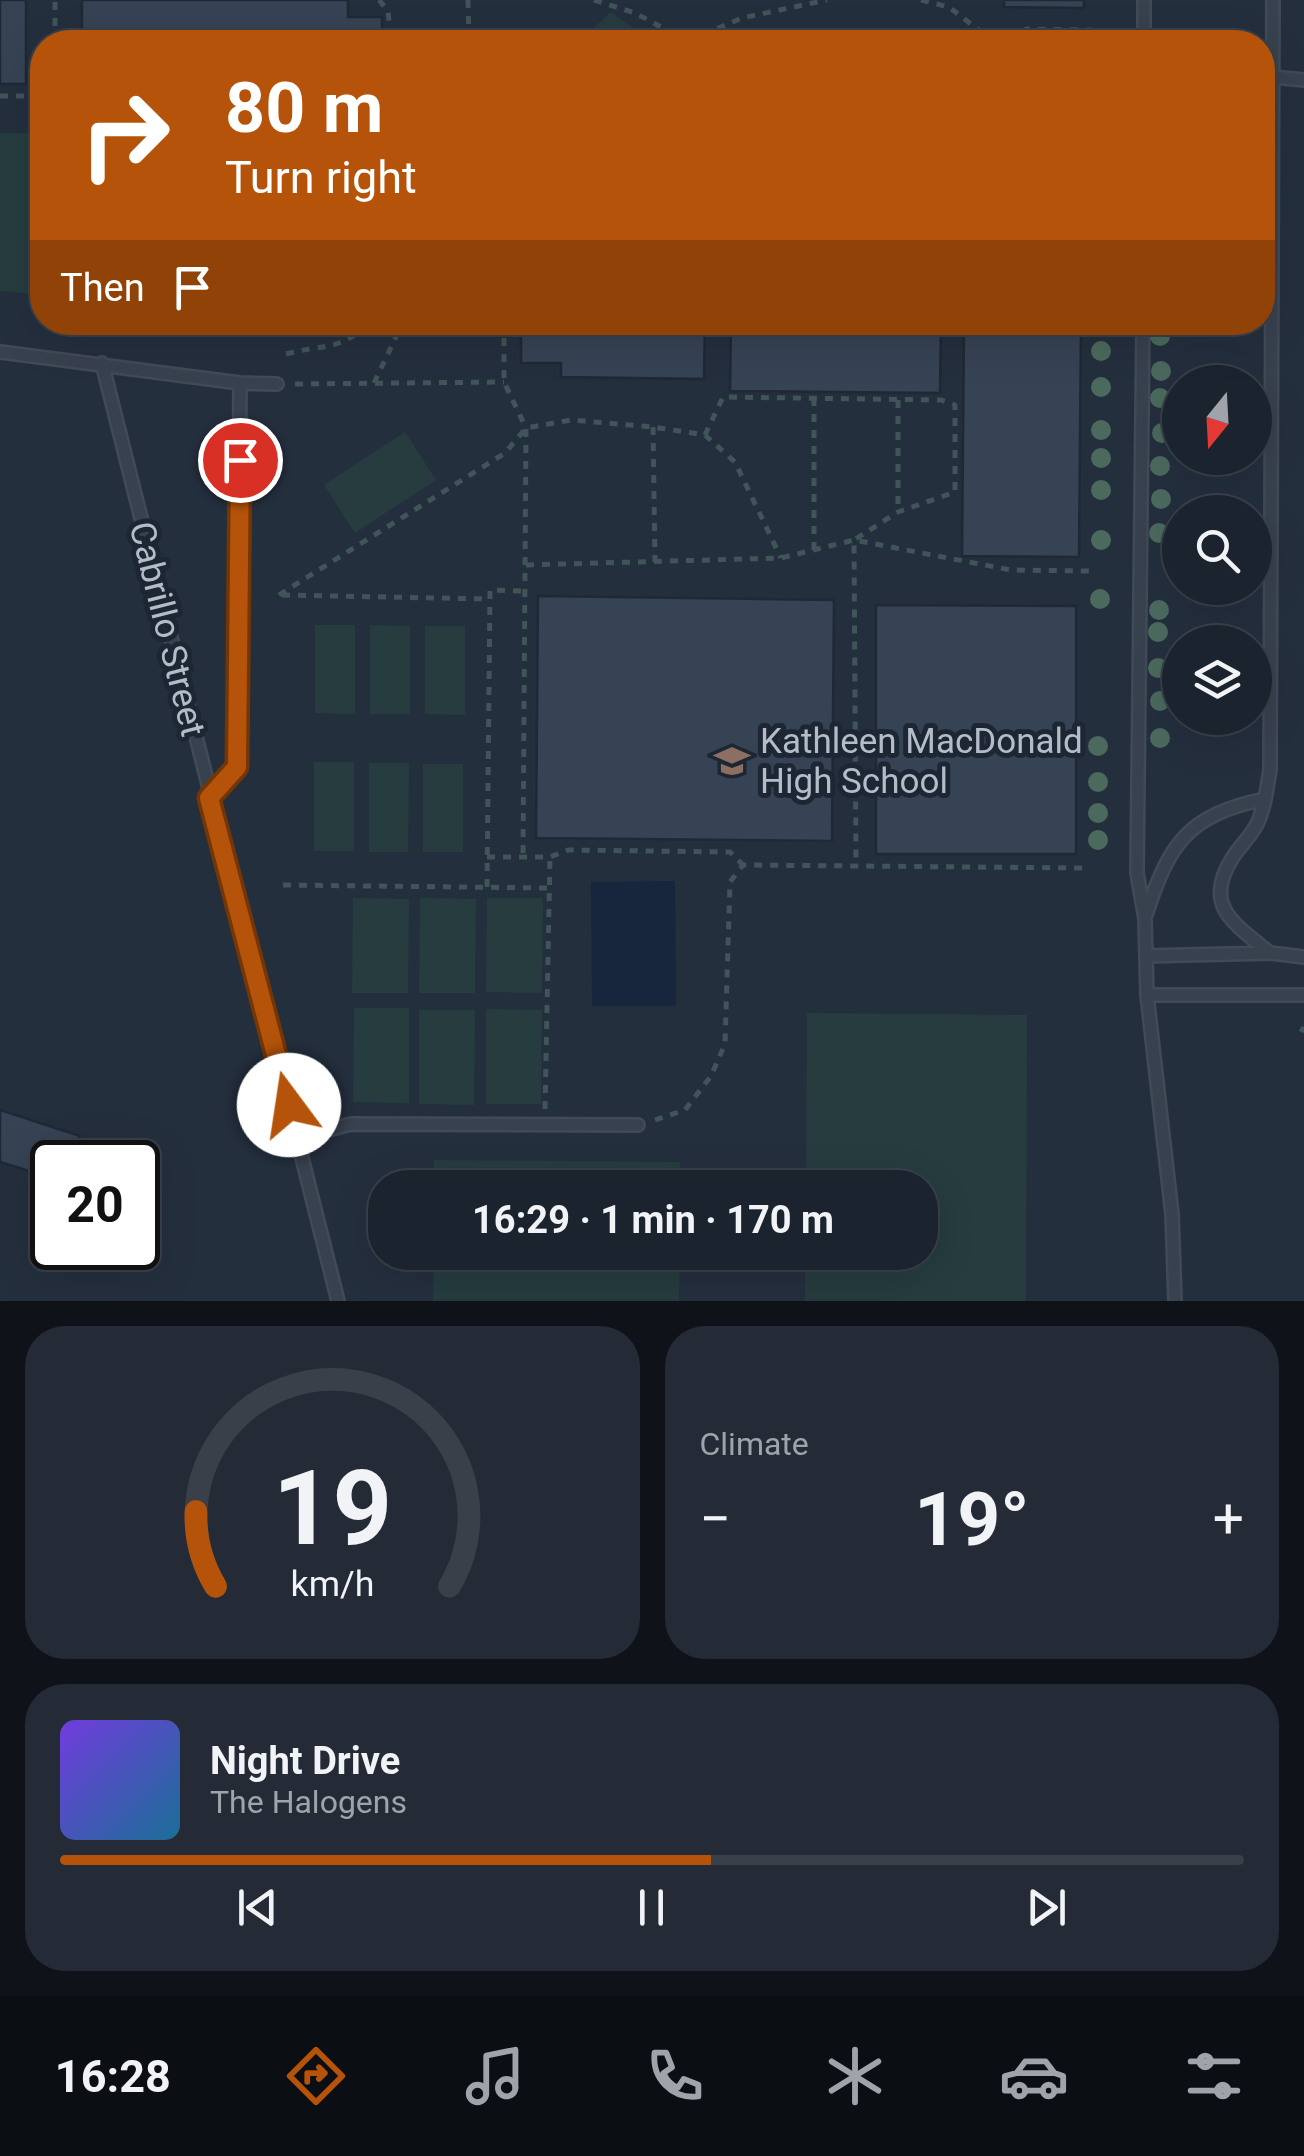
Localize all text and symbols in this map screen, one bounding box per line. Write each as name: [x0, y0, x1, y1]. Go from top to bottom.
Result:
text: 80 m: [225, 67, 383, 149]
icon: right: [60, 70, 190, 200]
text: Turn right: [225, 151, 417, 204]
icon: arrive: [165, 260, 220, 315]
text: Then: [60, 266, 145, 310]
north arrow: [1162, 365, 1272, 475]
map controls: [1162, 365, 1272, 735]
pin: [198, 418, 283, 503]
icon: arrive: [213, 433, 268, 488]
button: search: [1162, 495, 1272, 605]
street label: Cabrillo Street: [121, 517, 213, 741]
button: layers: [1162, 625, 1272, 735]
place label: Kathleen MacDonald High School: [760, 721, 1083, 802]
school or university icon: Kathleen MacDonald High School: [713, 742, 751, 780]
position arrow: [237, 1053, 341, 1157]
speed limit sign: 20: [30, 1140, 160, 1270]
text: 16:29 · 1 min · 170 m: [472, 1198, 834, 1242]
text: Climate: [700, 1425, 809, 1463]
text: 19: [273, 1448, 392, 1569]
text: 19°: [914, 1475, 1030, 1563]
text: −: [700, 1487, 731, 1551]
text: +: [1213, 1487, 1244, 1551]
text: km/h: [290, 1563, 374, 1605]
text: Night Drive: [210, 1739, 400, 1783]
text: The Halogens: [210, 1783, 407, 1821]
icon: previous: [230, 1880, 285, 1935]
icon: pause: [624, 1880, 679, 1935]
icon: next: [1019, 1880, 1074, 1935]
icon: directions: [281, 2041, 351, 2111]
icon: music: [460, 2041, 530, 2111]
icon: phone: [640, 2041, 710, 2111]
icon: climate: [820, 2041, 890, 2111]
icon: car: [999, 2041, 1069, 2111]
icon: filters: [1179, 2041, 1249, 2111]
text: 16:28: [55, 2050, 171, 2103]

